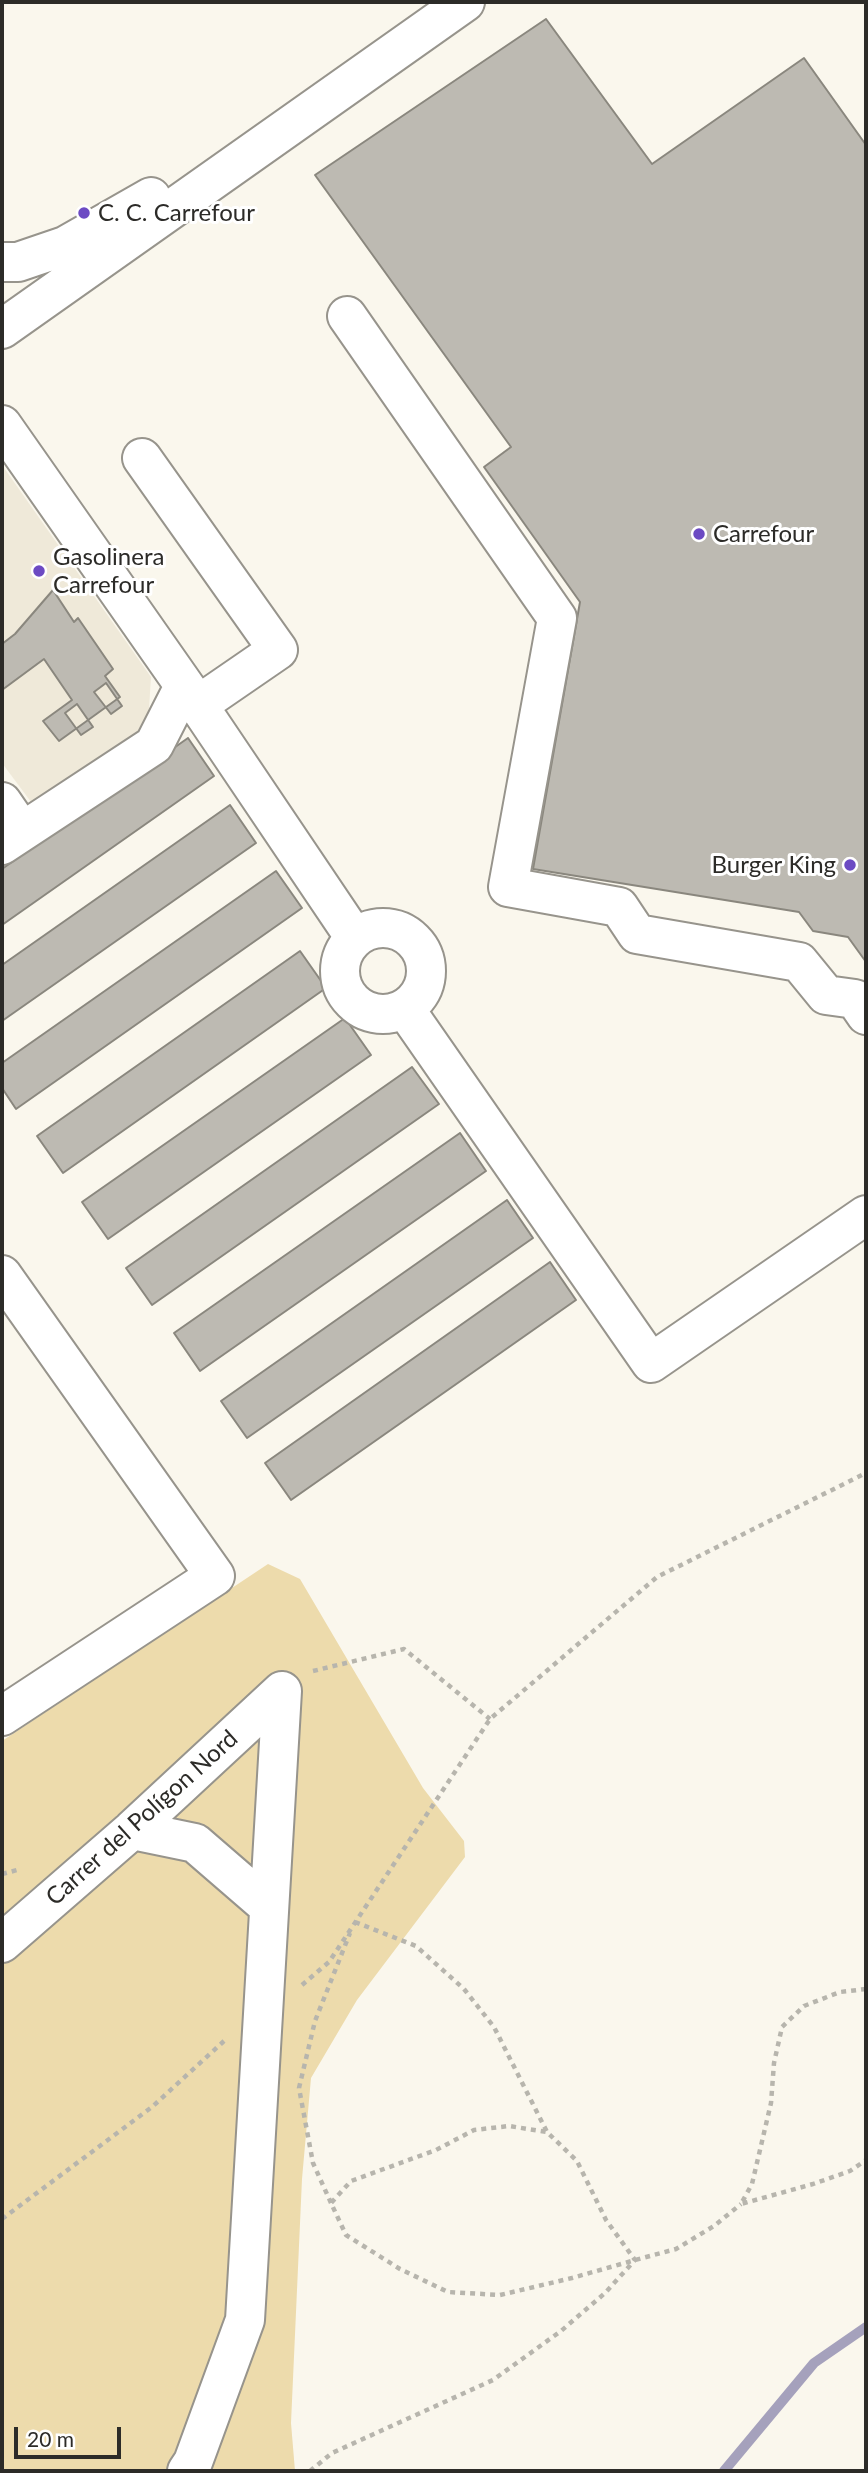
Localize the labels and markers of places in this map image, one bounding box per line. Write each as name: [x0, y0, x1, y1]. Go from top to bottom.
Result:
place label: C. C. Carrefour: [98, 199, 255, 227]
marker: C. C. Carrefour: [76, 205, 92, 221]
place label: Carrefour: [713, 520, 814, 548]
marker: Carrefour: [691, 526, 707, 542]
place label: Gasolinera Carrefour: [53, 543, 164, 599]
marker: Gasolinera Carrefour: [31, 563, 47, 579]
place label: Burger King: [712, 851, 836, 879]
marker: Burger King: [842, 857, 858, 873]

